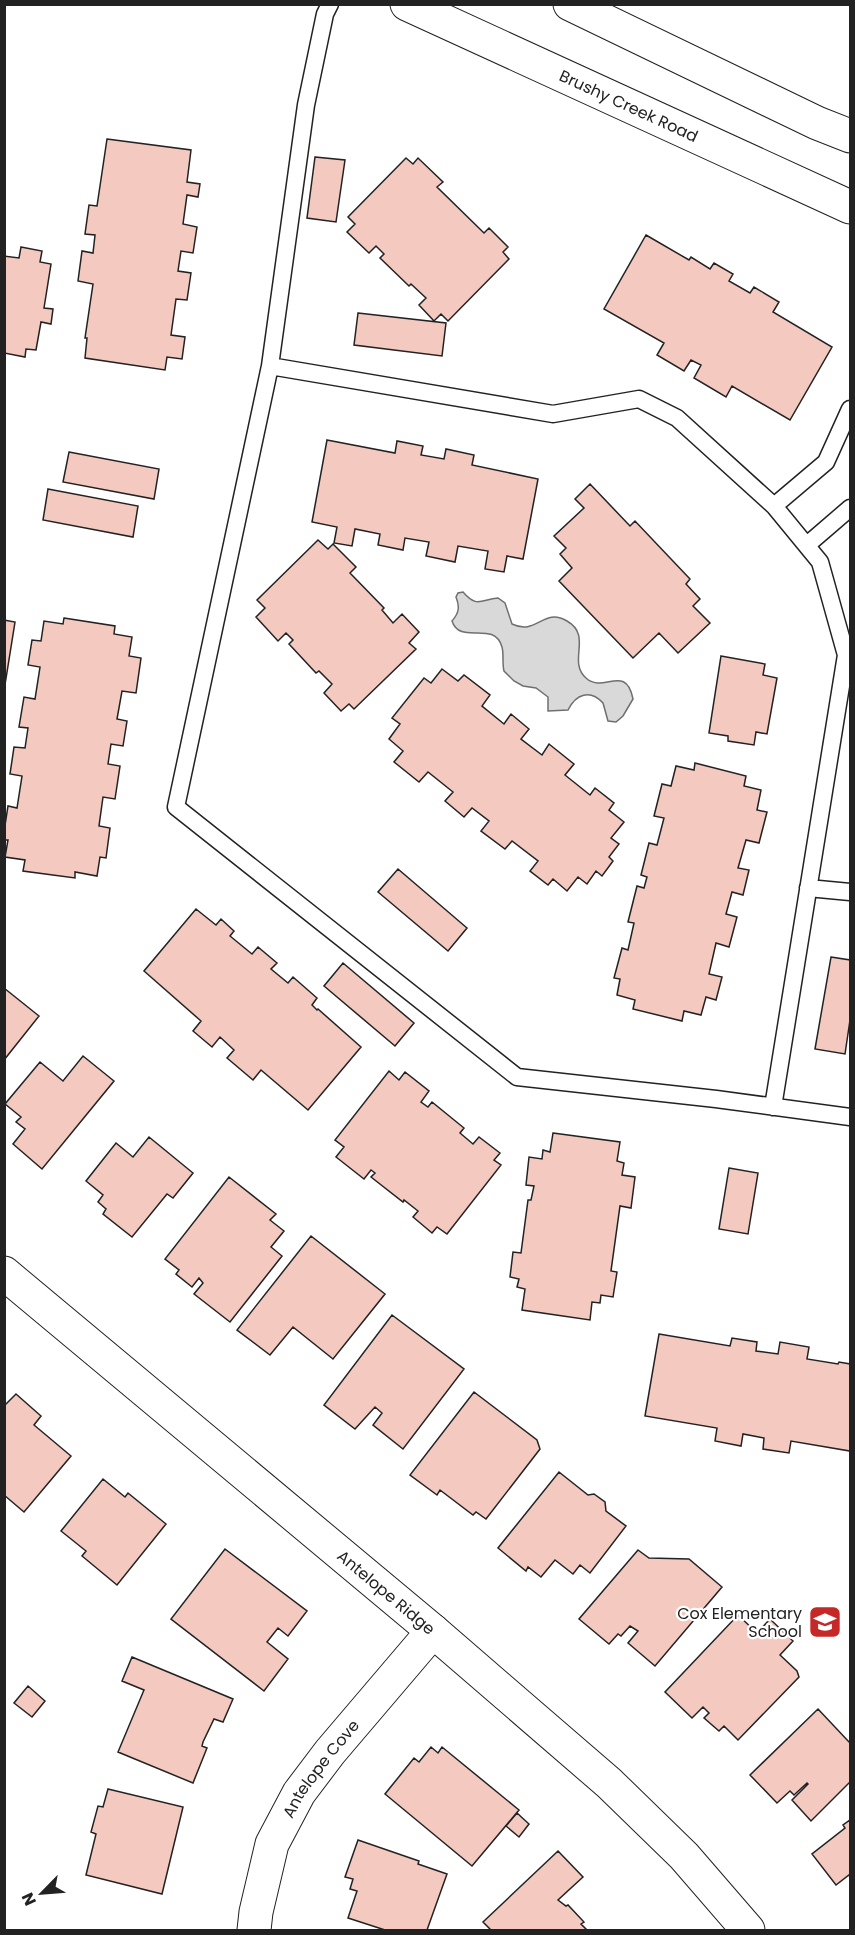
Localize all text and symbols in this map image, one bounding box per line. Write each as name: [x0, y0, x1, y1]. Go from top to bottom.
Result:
street label: Brushy Creek Road: [556, 64, 702, 148]
street label: Antelope Ridge: [332, 1545, 440, 1640]
place label: Cox Elementary School: [677, 1602, 802, 1643]
school or university icon: Cox Elementary School: [807, 1604, 843, 1640]
street label: Antelope Cove: [277, 1715, 365, 1822]
north arrow: [12, 1863, 72, 1923]
text: N: [16, 1889, 42, 1909]

